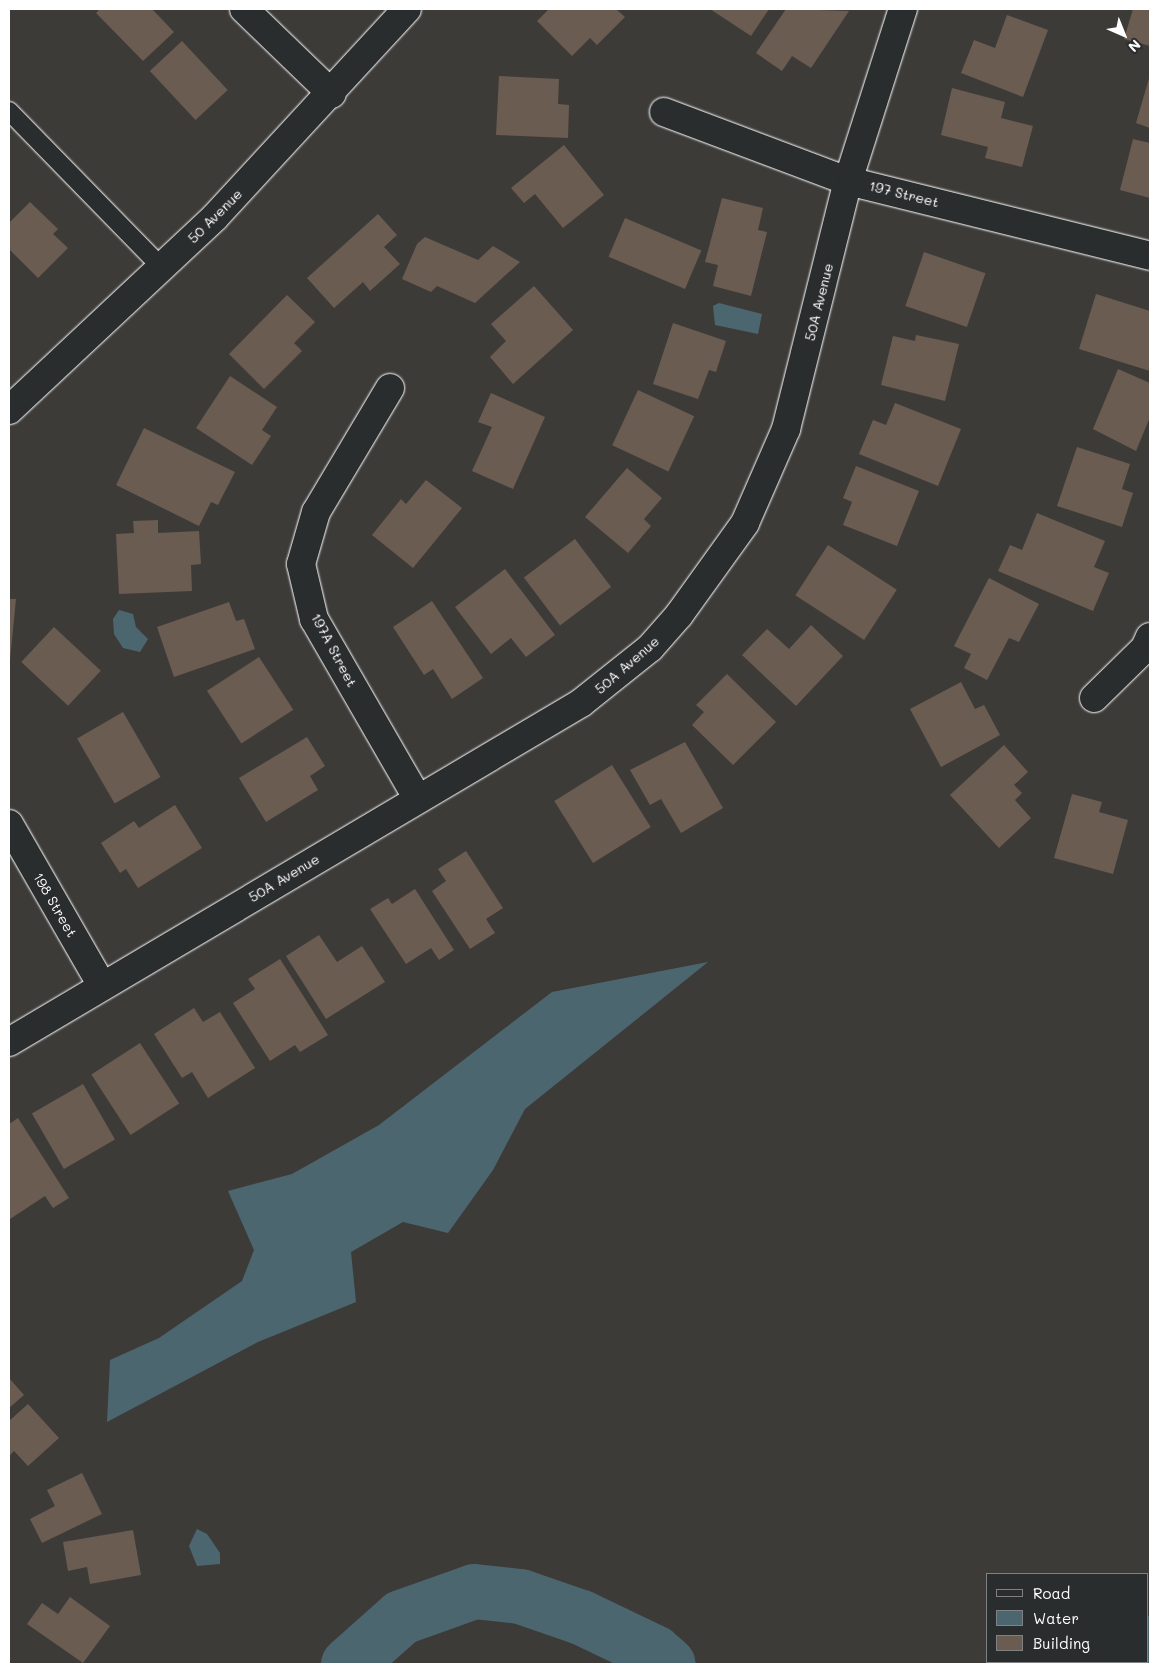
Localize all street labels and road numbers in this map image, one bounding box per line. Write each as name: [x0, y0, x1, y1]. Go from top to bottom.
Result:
street label: 197 Street: [867, 177, 941, 211]
street label: 50 Avenue: [184, 185, 246, 247]
street label: 50A Avenue: [801, 261, 837, 343]
street label: 197A Street: [308, 610, 360, 690]
street label: 50A Avenue: [592, 633, 662, 697]
street label: 50A Avenue: [246, 850, 322, 906]
street label: 198 Street: [30, 870, 80, 940]

